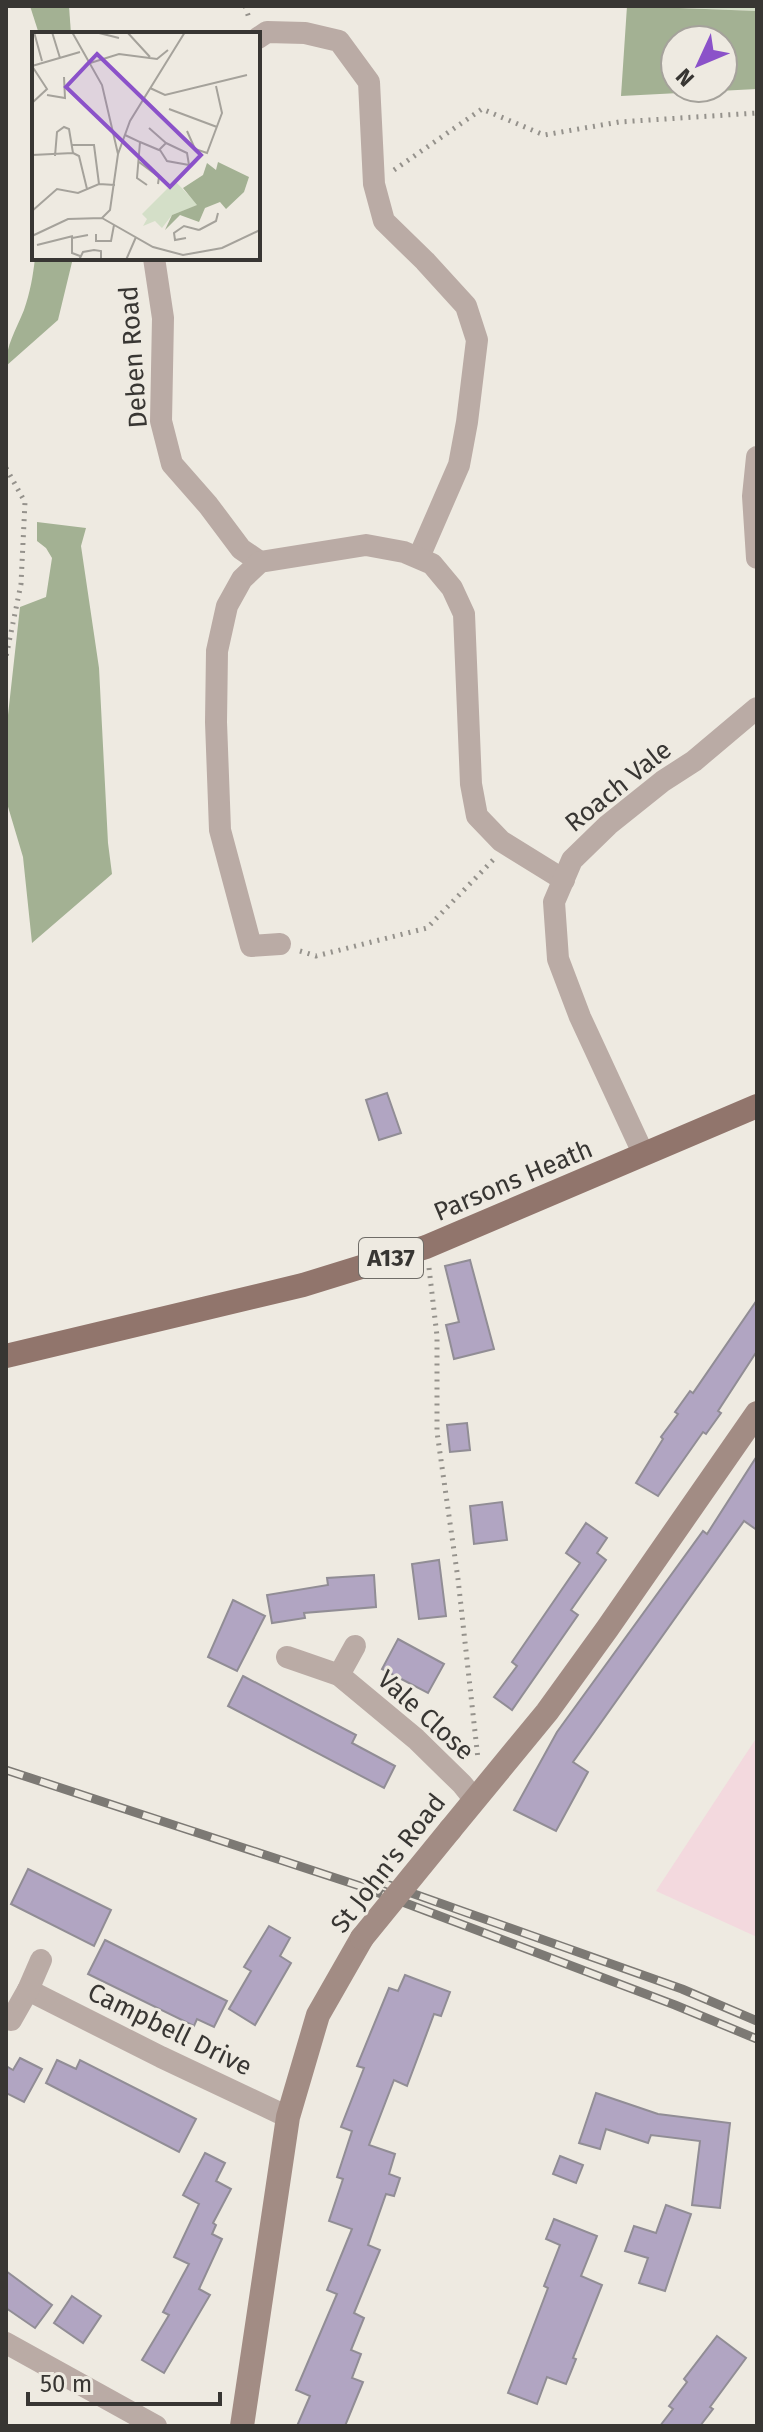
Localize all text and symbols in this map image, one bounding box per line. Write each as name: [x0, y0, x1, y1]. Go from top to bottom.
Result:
north arrow: [659, 24, 739, 104]
inset map: [32, 32, 260, 260]
text: N: [670, 63, 700, 92]
street label: Deben Road: [113, 285, 154, 429]
street label: Roach Vale: [559, 734, 678, 839]
street label: Parsons Heath: [429, 1133, 597, 1228]
road number: A137: [359, 1238, 423, 1278]
street label: Vale Close: [371, 1664, 480, 1767]
street label: St John's Road: [324, 1787, 452, 1939]
street label: Campbell Drive: [83, 1976, 257, 2083]
scale bar: [28, 2356, 220, 2406]
text: 50 m: [40, 2370, 92, 2398]

